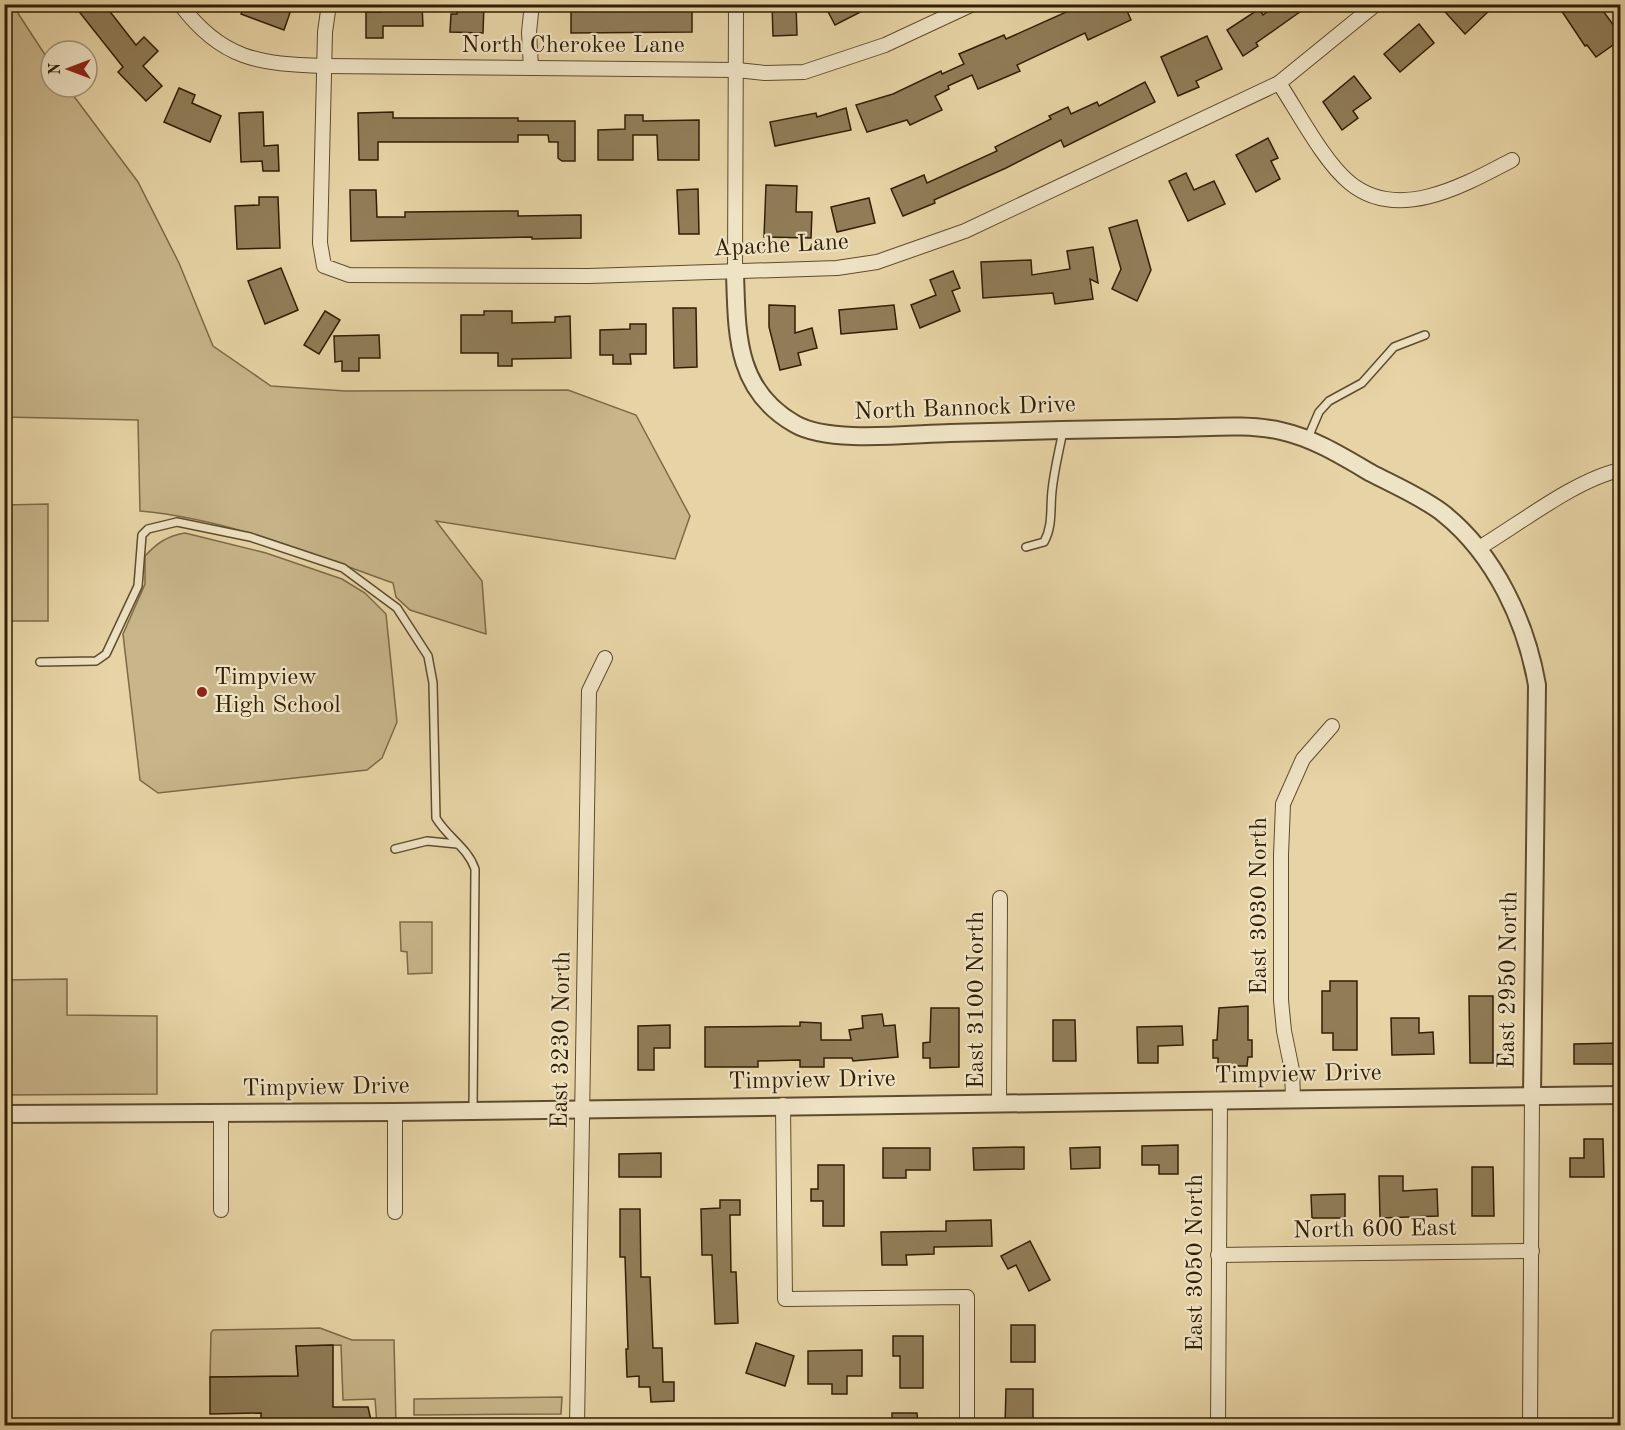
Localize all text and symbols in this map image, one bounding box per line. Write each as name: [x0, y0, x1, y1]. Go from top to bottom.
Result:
street label: North Cherokee Lane: [461, 34, 685, 58]
north arrow: [39, 39, 99, 99]
text: N: [48, 62, 64, 75]
street label: Apache Lane: [713, 230, 849, 262]
street label: North Bannock Drive: [854, 393, 1076, 425]
place label: Timpview High School: [214, 666, 341, 718]
marker: Timpview High School: [195, 685, 209, 699]
street label: East 3030 North: [1248, 817, 1272, 995]
street label: East 2950 North: [1495, 891, 1523, 1069]
street label: East 3100 North: [965, 911, 989, 1089]
street label: East 3230 North: [548, 951, 576, 1129]
street label: Timpview Drive: [1214, 1062, 1382, 1088]
street label: Timpview Drive: [728, 1068, 896, 1094]
street label: Timpview Drive: [242, 1075, 410, 1101]
street label: East 3050 North: [1184, 1174, 1208, 1352]
street label: North 600 East: [1293, 1217, 1457, 1243]

